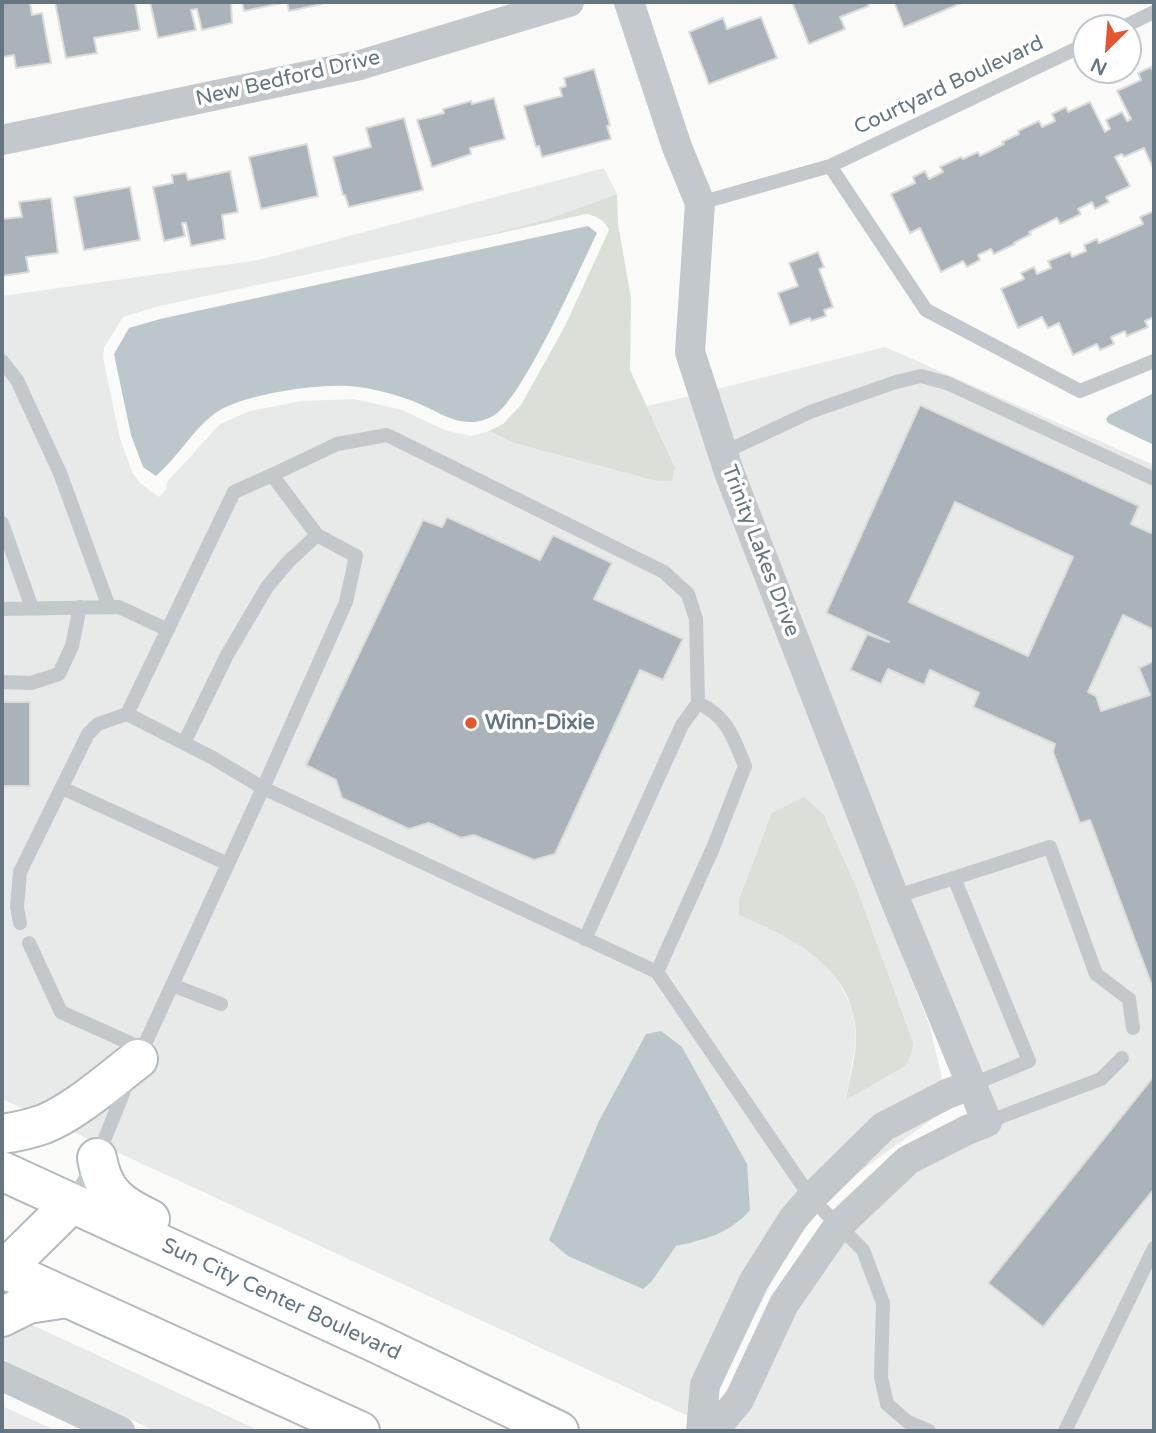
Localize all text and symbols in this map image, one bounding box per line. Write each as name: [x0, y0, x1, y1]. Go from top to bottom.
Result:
north arrow: [1072, 14, 1142, 84]
street label: Courtyard Boulevard: [850, 31, 1048, 141]
street label: New Bedford Drive: [193, 46, 383, 112]
text: N: [1087, 53, 1111, 79]
street label: Trinity Lakes Drive: [716, 462, 804, 640]
place label: Winn-Dixie: [485, 710, 595, 736]
marker: Winn-Dixie: [463, 715, 479, 731]
street label: Sun City Center Boulevard: [157, 1233, 405, 1367]

